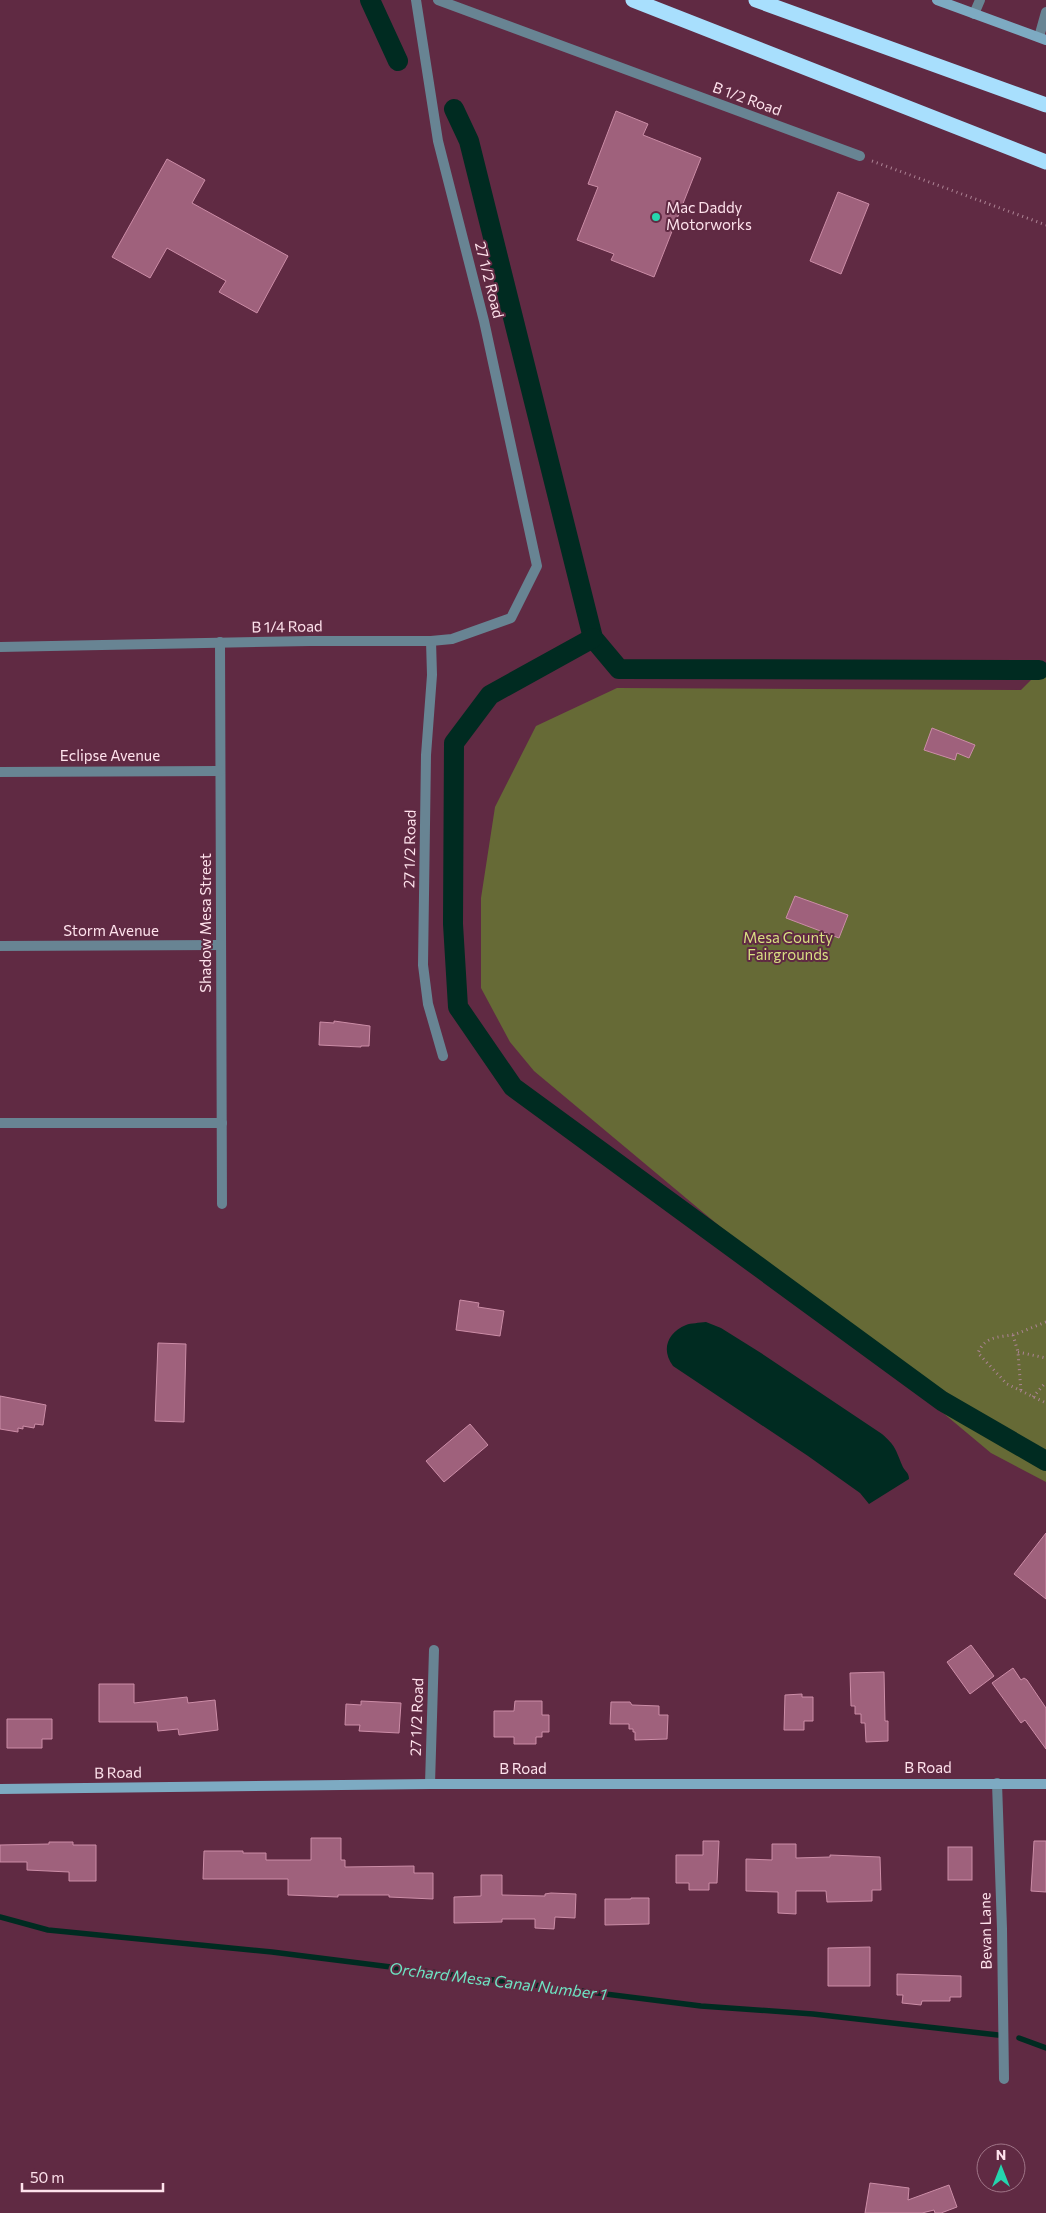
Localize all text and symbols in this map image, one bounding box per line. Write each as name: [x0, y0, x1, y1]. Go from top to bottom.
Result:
street label: B 1/2 Road: [710, 77, 784, 119]
place label: Mac Daddy Motorworks: [666, 198, 752, 233]
marker: Mac Daddy Motorworks: [650, 211, 662, 223]
street label: 27 1/2 Road: [472, 240, 508, 320]
street label: B 1/4 Road: [251, 616, 323, 636]
street label: Eclipse Avenue: [60, 746, 160, 764]
street label: 27 1/2 Road: [399, 810, 419, 888]
street label: Shadow Mesa Street: [196, 853, 214, 993]
street label: Storm Avenue: [63, 921, 159, 939]
park label: Mesa County Fairgrounds: [743, 928, 833, 963]
street label: 27 1/2 Road: [406, 1677, 426, 1756]
street label: B Road: [904, 1758, 952, 1776]
street label: B Road: [499, 1759, 547, 1777]
street label: B Road: [94, 1763, 142, 1781]
street label: Bevan Lane: [975, 1892, 995, 1970]
water label: Orchard Mesa Canal Number 1: [388, 1958, 608, 2003]
north arrow: [976, 2143, 1026, 2193]
text: N: [996, 2146, 1006, 2163]
scale bar: [22, 2160, 164, 2192]
text: 50 m: [30, 2168, 64, 2186]

